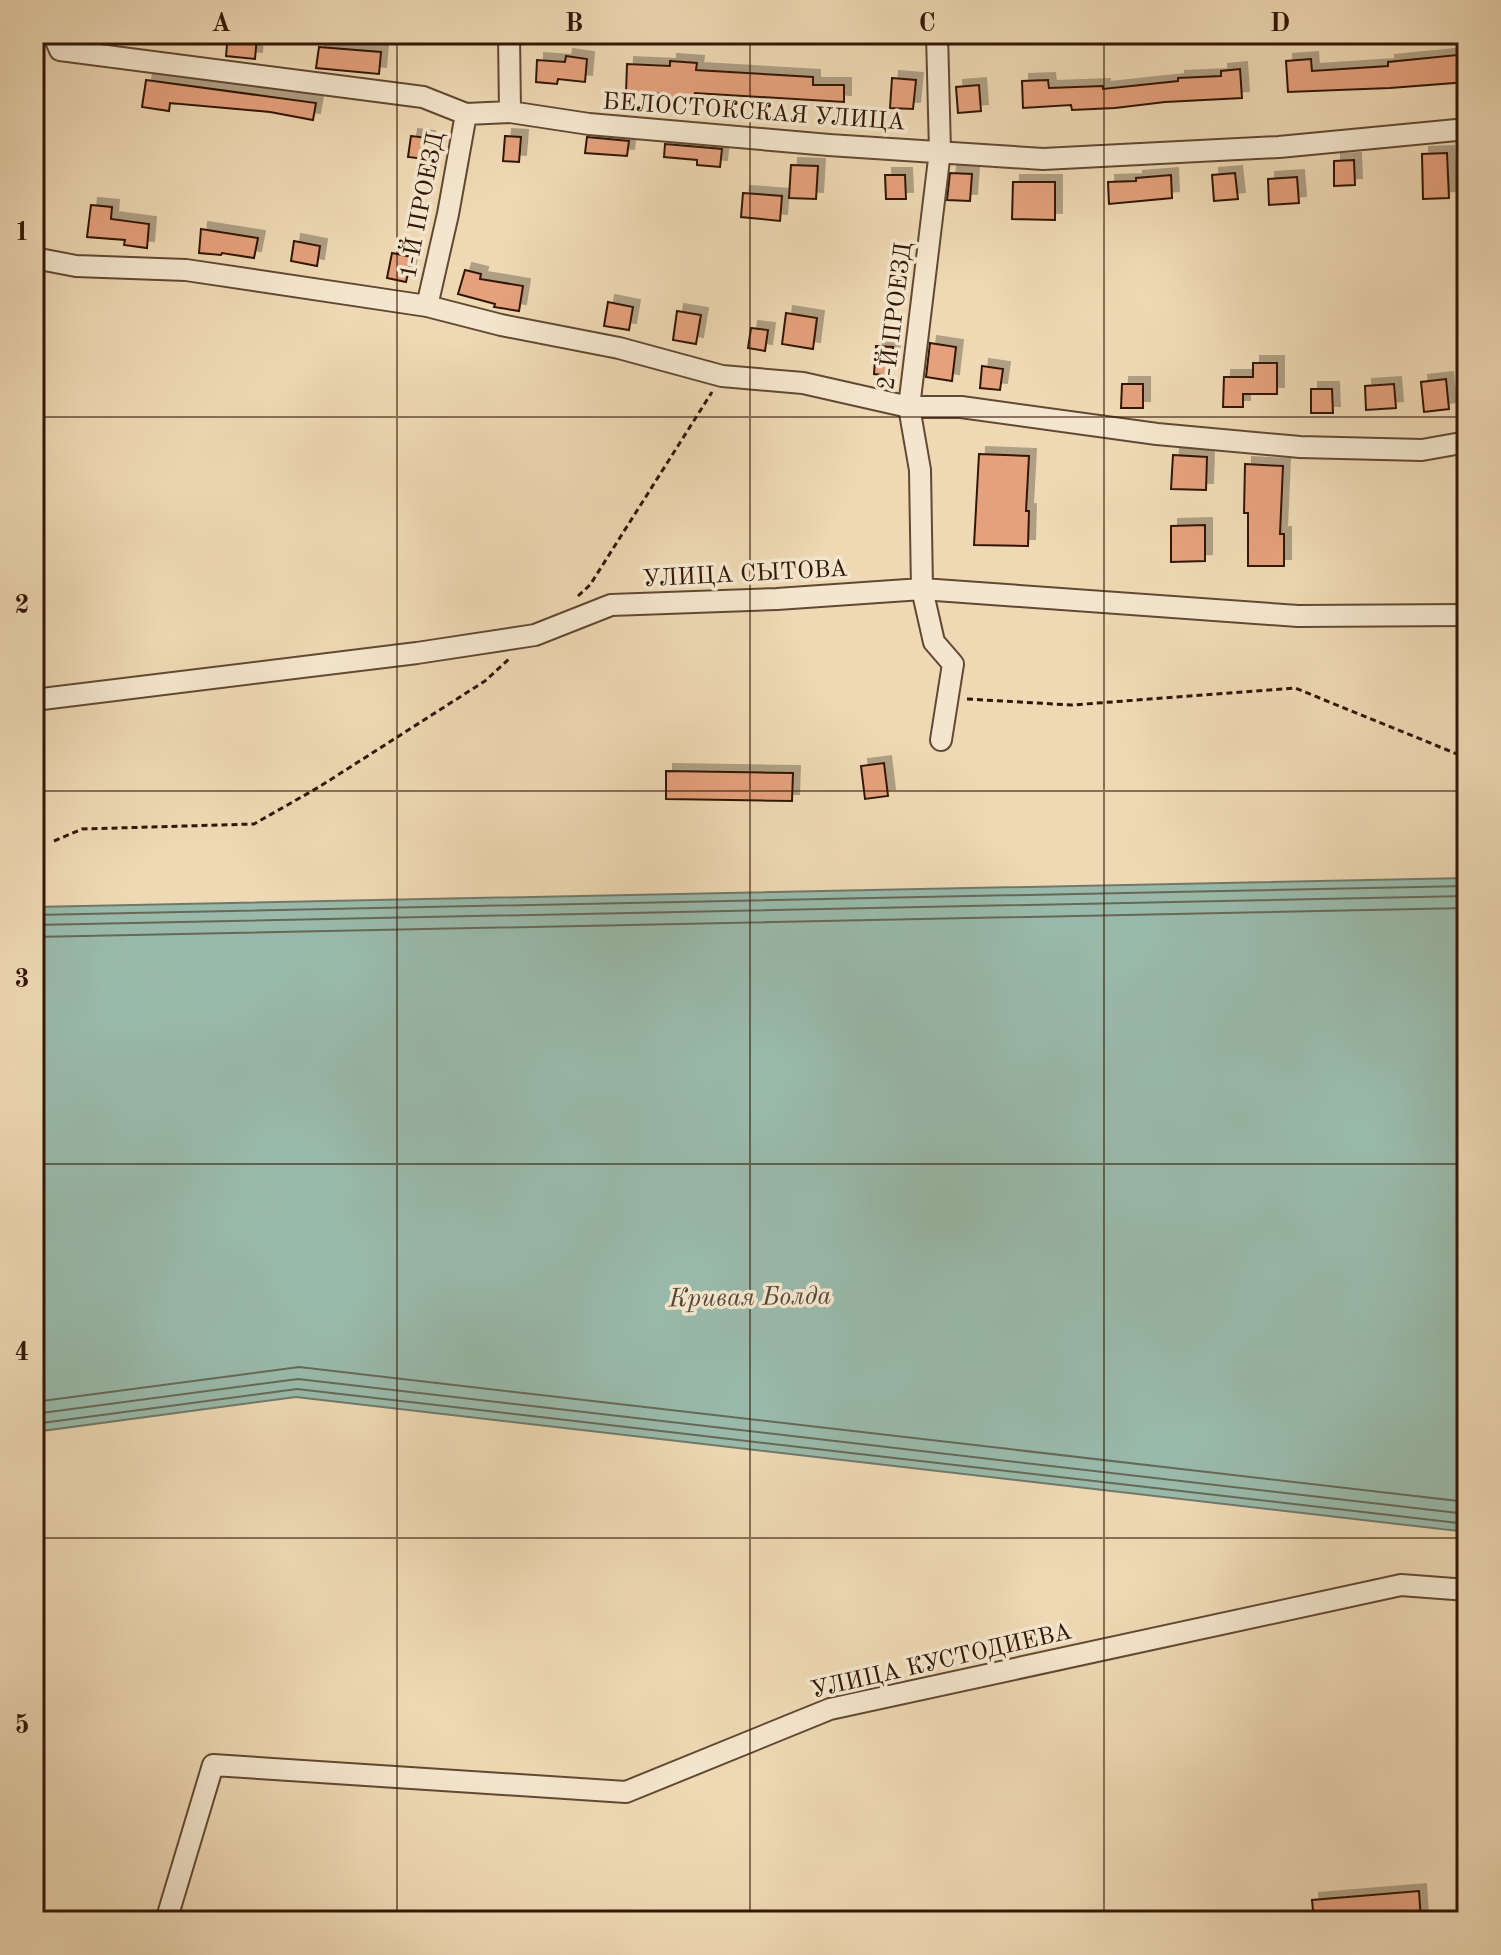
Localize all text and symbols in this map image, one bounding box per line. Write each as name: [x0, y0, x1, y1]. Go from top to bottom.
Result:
text: A: [211, 11, 231, 37]
text: B: [565, 11, 583, 37]
text: C: [918, 11, 936, 37]
text: D: [1270, 11, 1290, 37]
street label: БЕЛОСТОКСКАЯ УЛИЦА: [602, 90, 906, 136]
street label: 1-Й ПРОЕЗД: [392, 129, 449, 281]
text: 1: [14, 220, 30, 246]
street label: 2-Й ПРОЕЗД: [870, 240, 917, 392]
street label: УЛИЦА СЫТОВА: [642, 558, 848, 592]
text: 2: [14, 593, 30, 619]
text: 3: [14, 967, 30, 993]
water label: Кривая Болда: [667, 1284, 832, 1312]
text: 4: [14, 1340, 30, 1366]
street label: УЛИЦА КУСТОДИЕВА: [809, 1620, 1074, 1704]
text: 5: [14, 1713, 30, 1739]

